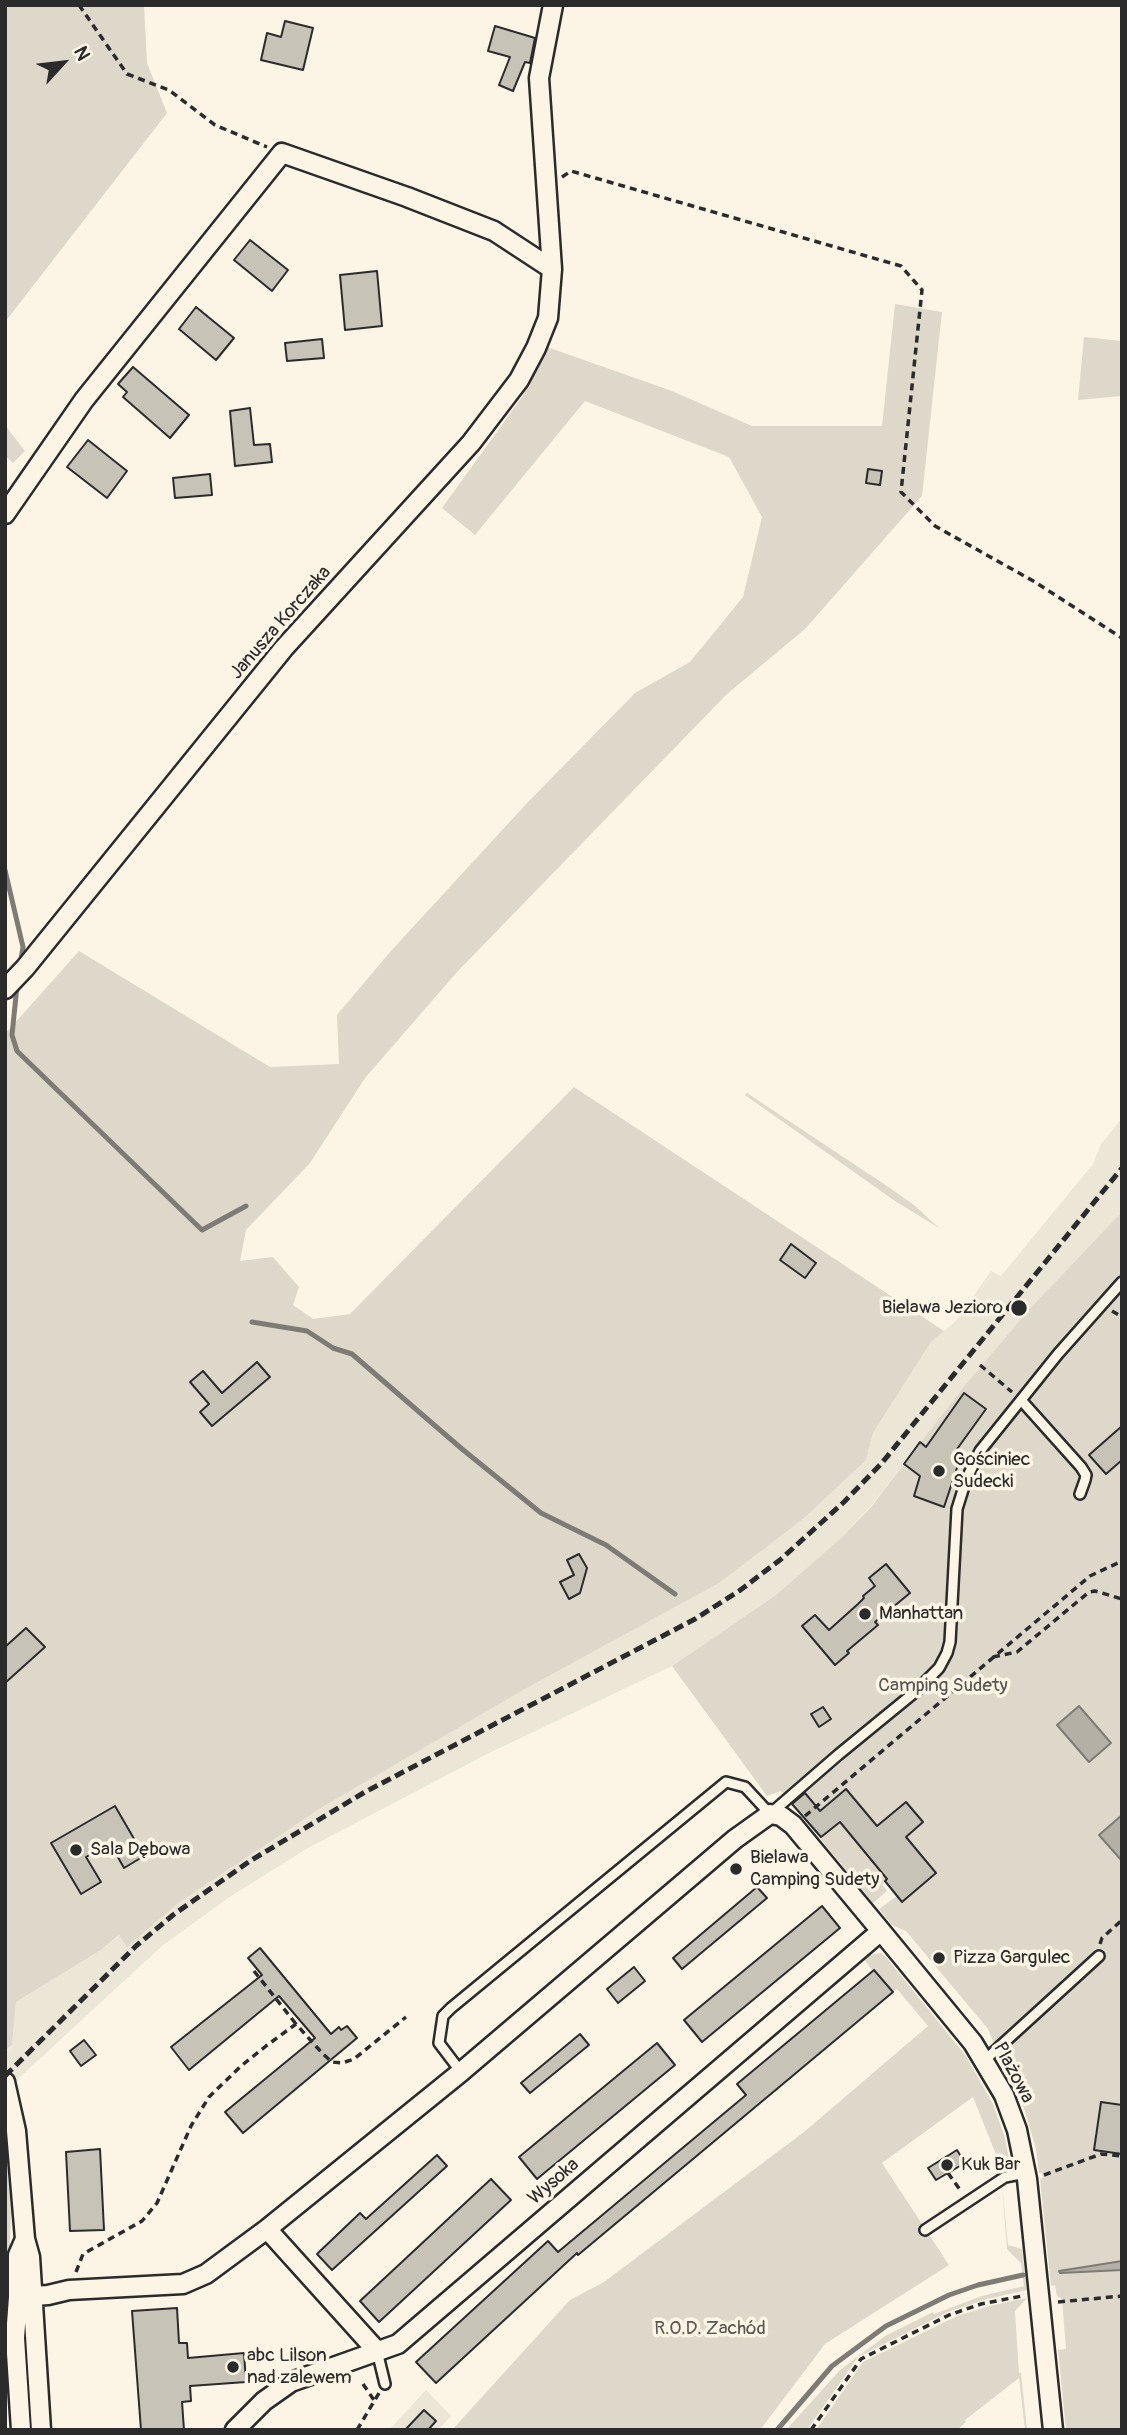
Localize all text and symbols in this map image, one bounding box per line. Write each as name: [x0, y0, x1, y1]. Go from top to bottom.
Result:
north arrow: [28, 28, 98, 98]
text: N: [68, 42, 95, 65]
street label: Janusza Korczaka: [226, 562, 336, 684]
place label: Bielawa Jezioro: [882, 1297, 1003, 1319]
marker: Bielawa Jezioro: [1009, 1298, 1029, 1318]
place label: Gościniec Sudecki: [953, 1449, 1030, 1493]
marker: Gościniec Sudecki: [931, 1463, 947, 1479]
place label: Manhattan: [879, 1603, 963, 1625]
marker: Manhattan: [857, 1606, 873, 1622]
park label: Camping Sudety: [878, 1675, 1008, 1697]
place label: Sala Dębowa: [90, 1839, 190, 1861]
marker: Sala Dębowa: [68, 1842, 84, 1858]
place label: Bielawa Camping Sudety: [750, 1847, 879, 1891]
marker: Bielawa Camping Sudety: [728, 1861, 744, 1877]
place label: Pizza Gargulec: [953, 1947, 1070, 1969]
marker: Pizza Gargulec: [931, 1950, 947, 1966]
street label: Plażowa: [988, 2039, 1038, 2107]
street label: Wysoka: [524, 2154, 584, 2210]
place label: Kuk Bar: [961, 2154, 1020, 2176]
marker: Kuk Bar: [939, 2157, 955, 2173]
park label: R.O.D. Zachód: [654, 2318, 766, 2340]
place label: abc Lilson nad zalewem: [247, 2345, 352, 2389]
marker: abc Lilson nad zalewem: [225, 2359, 241, 2375]

